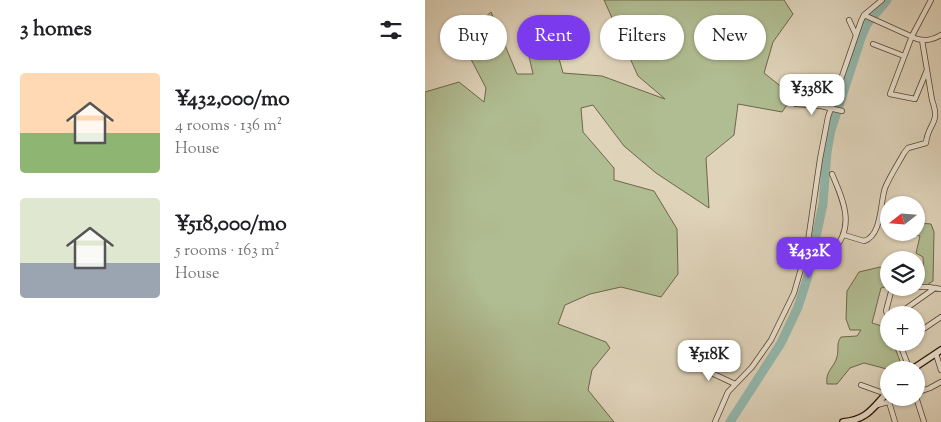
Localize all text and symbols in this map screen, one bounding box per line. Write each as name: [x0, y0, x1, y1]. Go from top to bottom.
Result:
text: 3 homes: [20, 15, 92, 45]
chip: Buy: [440, 15, 507, 60]
chip: Rent: [517, 15, 590, 60]
chip: Filters: [600, 15, 684, 60]
chip: New: [694, 15, 766, 60]
icon: filters: [377, 16, 405, 44]
pin: ¥338K: [777, 74, 847, 116]
text: ¥338K: [791, 78, 833, 101]
text: ¥432,000/mo: [175, 85, 290, 115]
icon: home: [60, 93, 120, 153]
text: 4 rooms · 136 m²: [175, 115, 282, 138]
text: House: [175, 138, 219, 161]
north arrow: [880, 196, 925, 241]
map controls: [880, 196, 925, 406]
text: ¥518,000/mo: [175, 210, 287, 240]
icon: home: [60, 218, 120, 278]
pin: ¥432K: [774, 236, 844, 279]
text: 5 rooms · 163 m²: [175, 240, 280, 263]
text: ¥432K: [788, 241, 830, 264]
button: layers: [880, 251, 925, 296]
text: House: [175, 263, 219, 286]
button: +: [880, 306, 925, 351]
pin: ¥518K: [674, 340, 744, 382]
text: ¥518K: [689, 344, 729, 367]
button: −: [880, 361, 925, 406]

